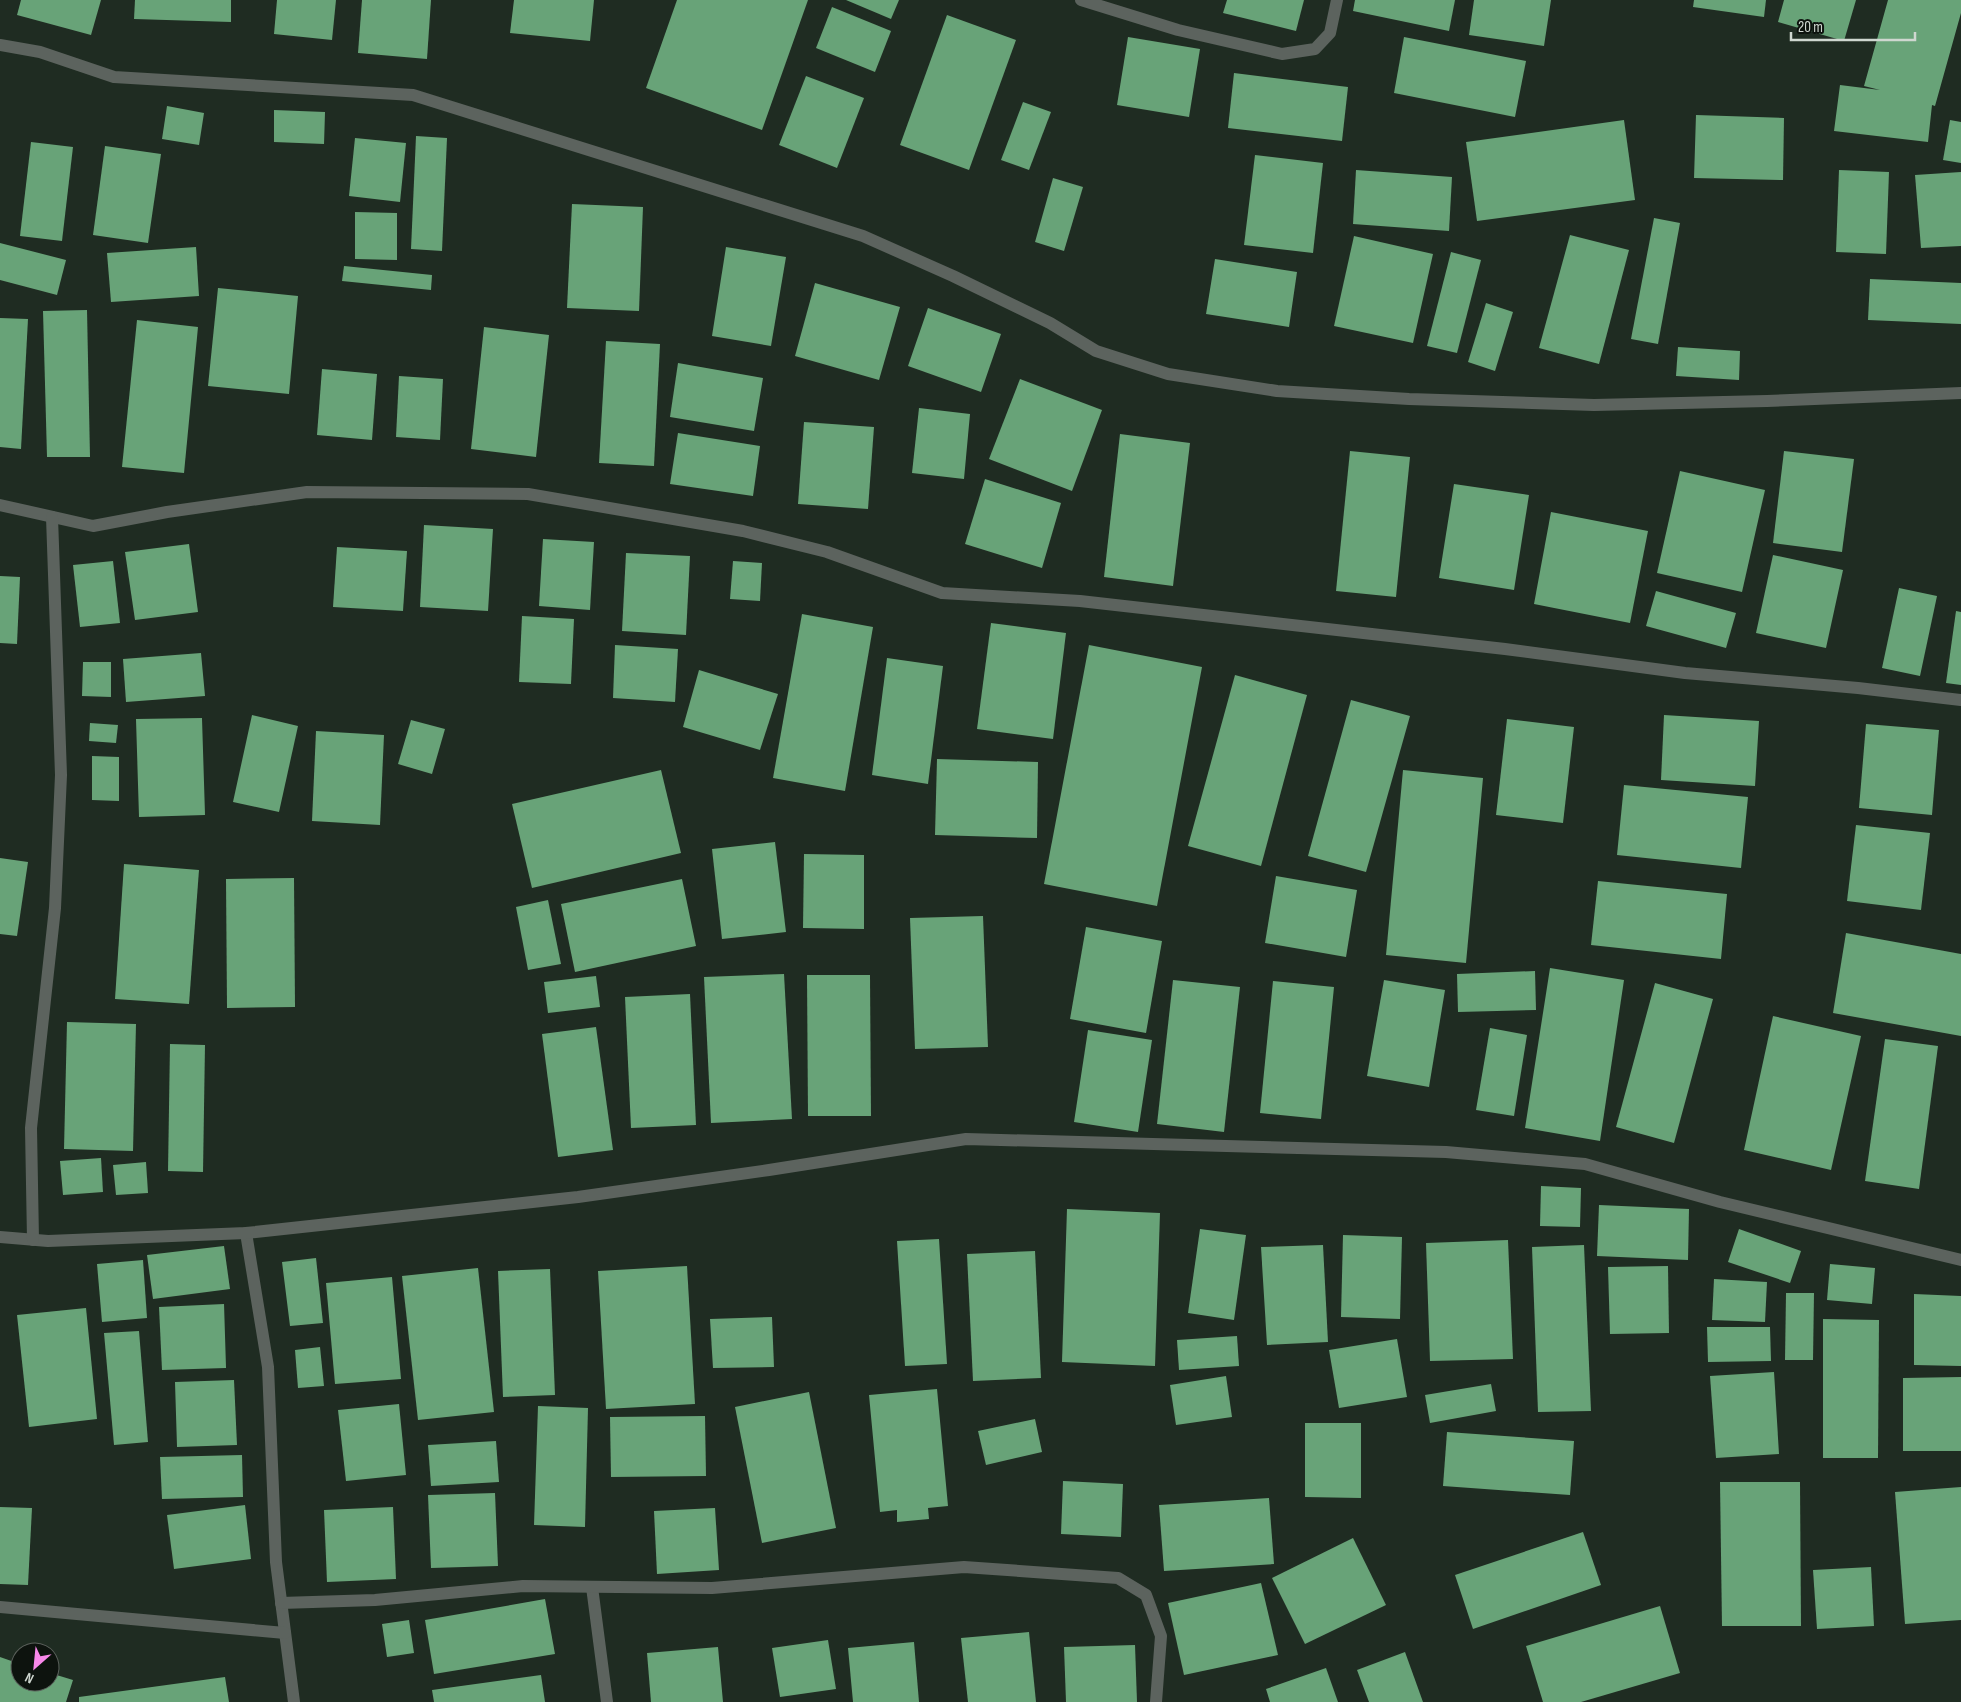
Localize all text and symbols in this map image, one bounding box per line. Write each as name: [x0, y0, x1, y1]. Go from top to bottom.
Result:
scale bar: [1791, 10, 1915, 42]
text: 20 m: [1798, 18, 1823, 37]
north arrow: [10, 1642, 60, 1692]
text: N: [22, 1669, 37, 1687]

